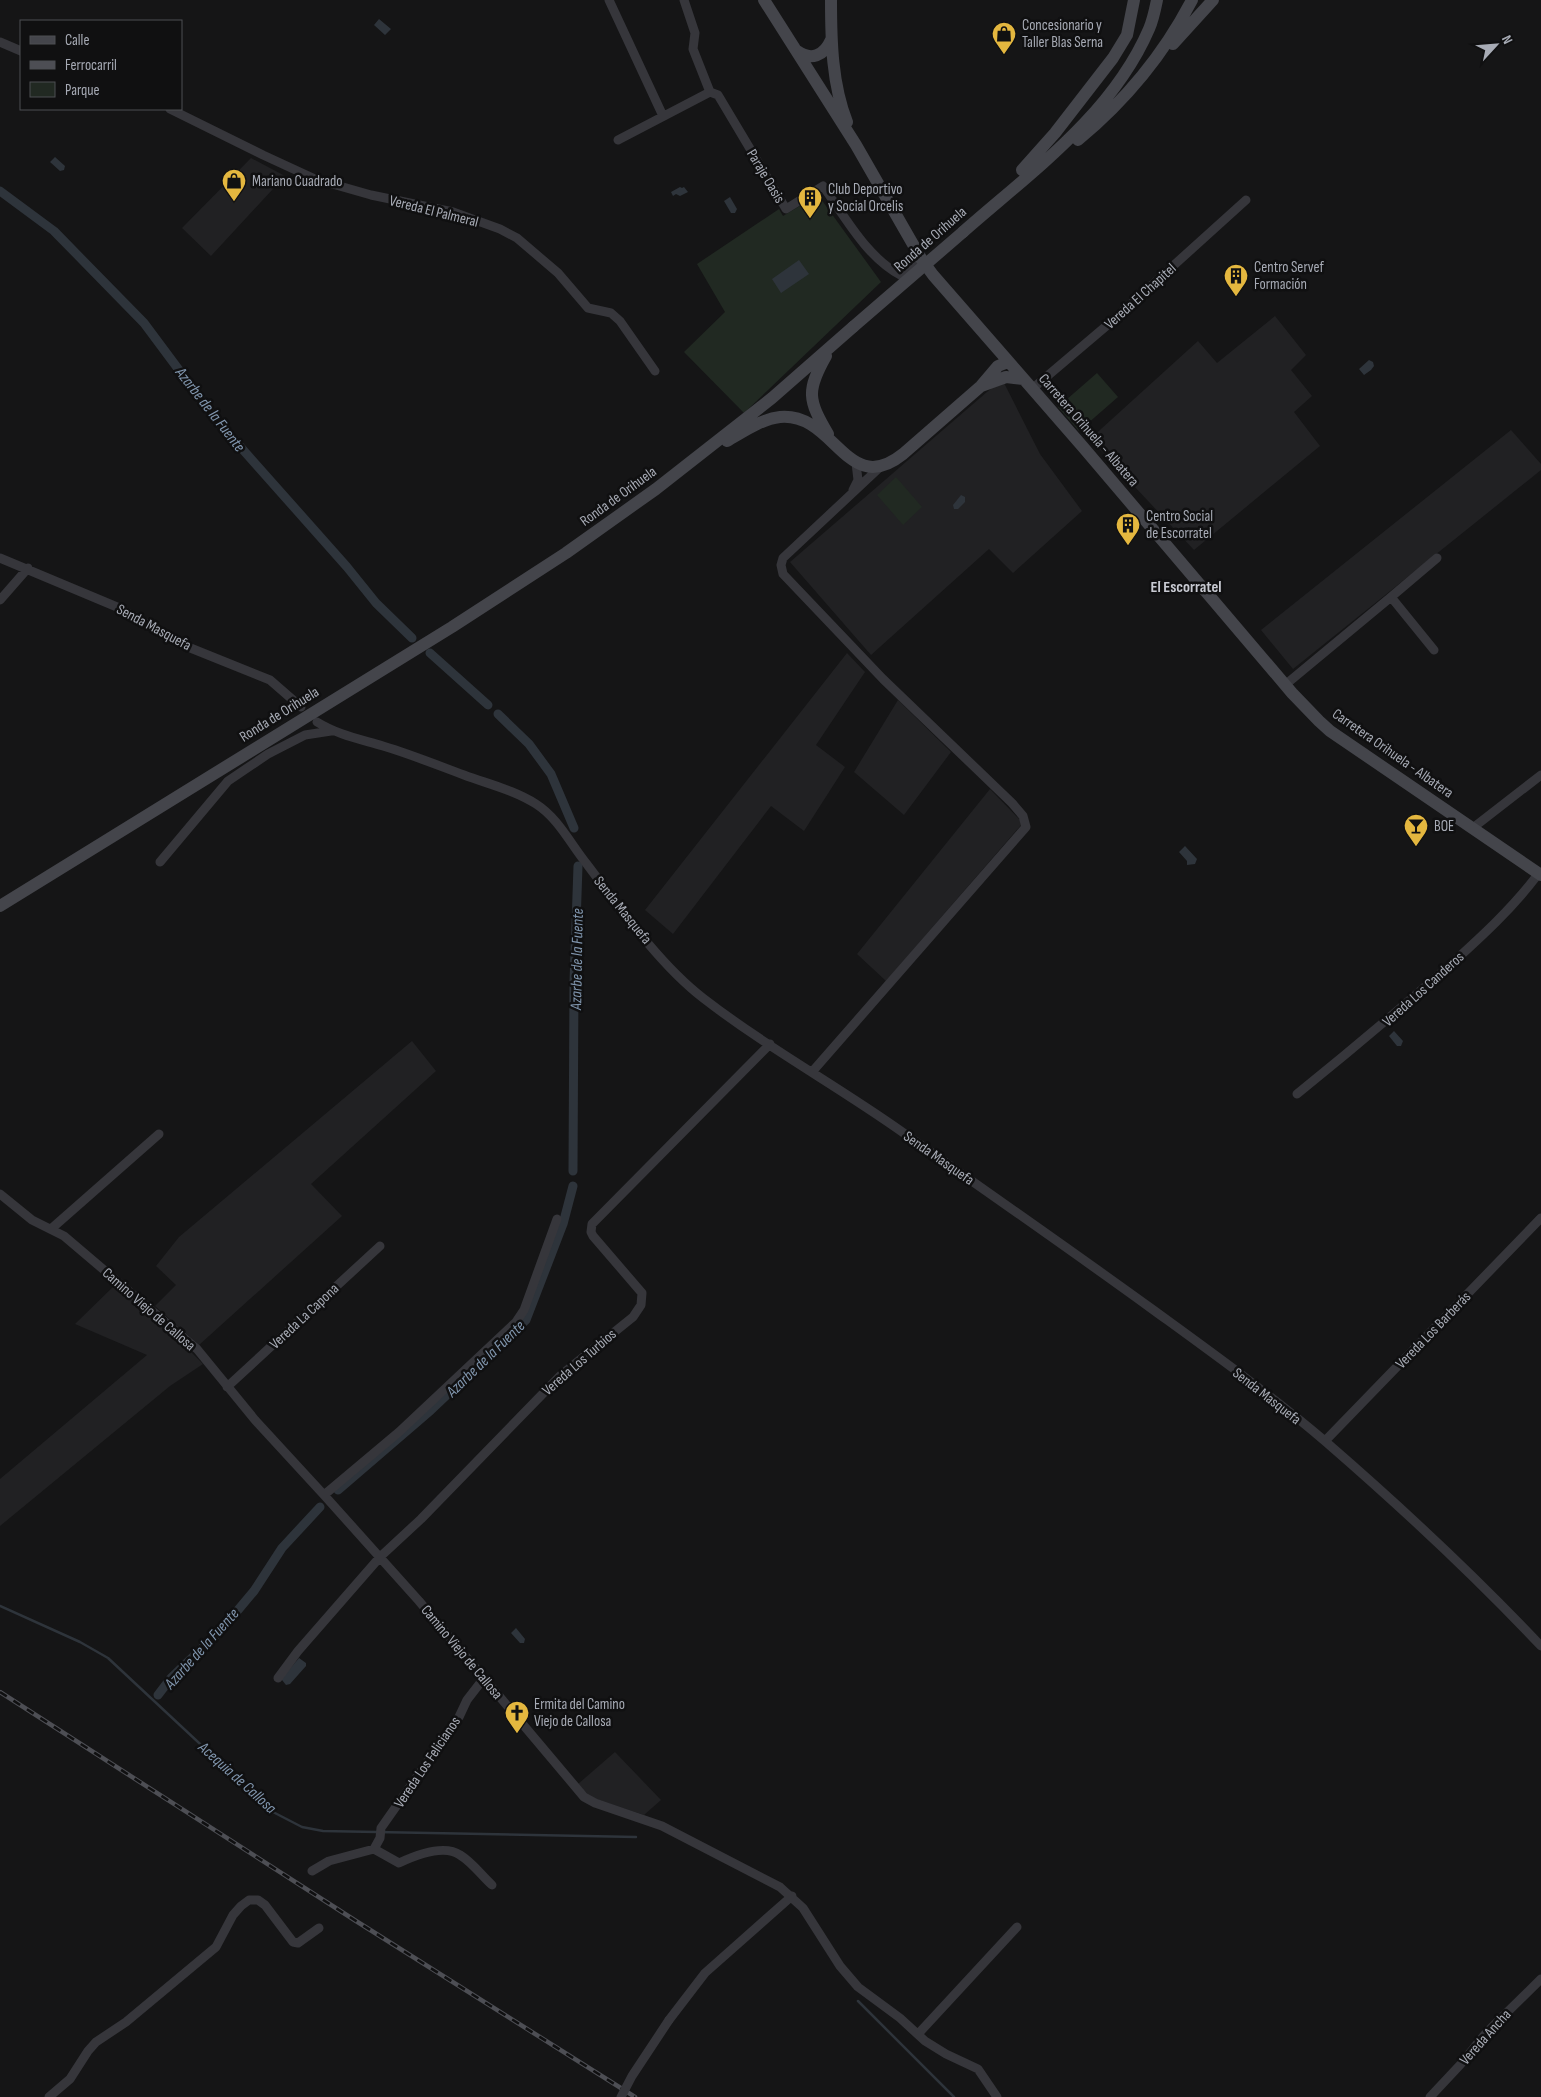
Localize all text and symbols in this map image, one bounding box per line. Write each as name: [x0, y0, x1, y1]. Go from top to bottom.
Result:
place label: Concesionario y Taller Blas Serna: [1022, 16, 1103, 52]
legend: [20, 20, 182, 110]
north arrow: [1471, 20, 1521, 70]
shop icon: Concesionario y Taller Blas Serna: [991, 21, 1017, 55]
text: Calle: [65, 31, 89, 50]
text: N: [1498, 32, 1517, 47]
text: Ferrocarril: [65, 56, 117, 75]
text: Parque: [65, 81, 100, 100]
street label: Paraje Oasis: [742, 146, 789, 207]
shop icon: Mariano Cuadrado: [221, 168, 247, 202]
place label: Mariano Cuadrado: [252, 172, 342, 191]
place label: Club Deportivo y Social Orcelis: [828, 180, 903, 216]
building icon: Club Deportivo y Social Orcelis: [797, 185, 823, 219]
street label: Vereda El Palmeral: [387, 191, 480, 232]
street label: Ronda de Orihuela: [890, 202, 971, 276]
place label: Centro Servef Formación: [1254, 258, 1325, 294]
street label: Vereda El Chapitel: [1101, 259, 1180, 334]
building icon: Centro Servef Formación: [1223, 263, 1249, 297]
water label: Azarbe de la Fuente: [170, 363, 249, 456]
street label: Carretera Orihuela - Albatera: [1034, 370, 1143, 491]
street label: Ronda de Orihuela: [576, 462, 661, 531]
place label: Centro Social de Escorratel: [1146, 507, 1213, 543]
building icon: Centro Social de Escorratel: [1115, 512, 1141, 546]
district label: El Escorratel: [1151, 578, 1221, 597]
street label: Senda Masquefa: [113, 600, 195, 655]
street label: Ronda de Orihuela: [236, 682, 323, 746]
street label: Carretera Orihuela - Albatera: [1328, 704, 1457, 803]
bar icon: BOE: [1403, 813, 1429, 847]
place label: BOE: [1434, 817, 1454, 836]
street label: Senda Masquefa: [589, 873, 656, 948]
water label: Azarbe de la Fuente: [567, 908, 588, 1011]
street label: Vereda Los Canderos: [1379, 948, 1468, 1031]
street label: Senda Masquefa: [900, 1127, 978, 1190]
street label: Camino Viejo de Callosa: [98, 1264, 199, 1355]
street label: Vereda La Capona: [266, 1279, 343, 1353]
street label: Vereda Los Barberás: [1392, 1288, 1475, 1373]
water label: Azarbe de la Fuente: [442, 1317, 529, 1402]
street label: Vereda Los Turbios: [538, 1325, 620, 1400]
street label: Senda Masquefa: [1229, 1364, 1305, 1429]
street label: Camino Viejo de Callosa: [417, 1601, 507, 1704]
water label: Azarbe de la Fuente: [160, 1605, 243, 1694]
place label: Ermita del Camino Viejo de Callosa: [534, 1695, 625, 1731]
church icon: Ermita del Camino Viejo de Callosa: [504, 1700, 530, 1734]
street label: Vereda Los Felicianos: [390, 1713, 465, 1812]
water label: Acequia de Callosa: [193, 1738, 280, 1818]
street label: Vereda Ancha: [1456, 2005, 1515, 2069]

